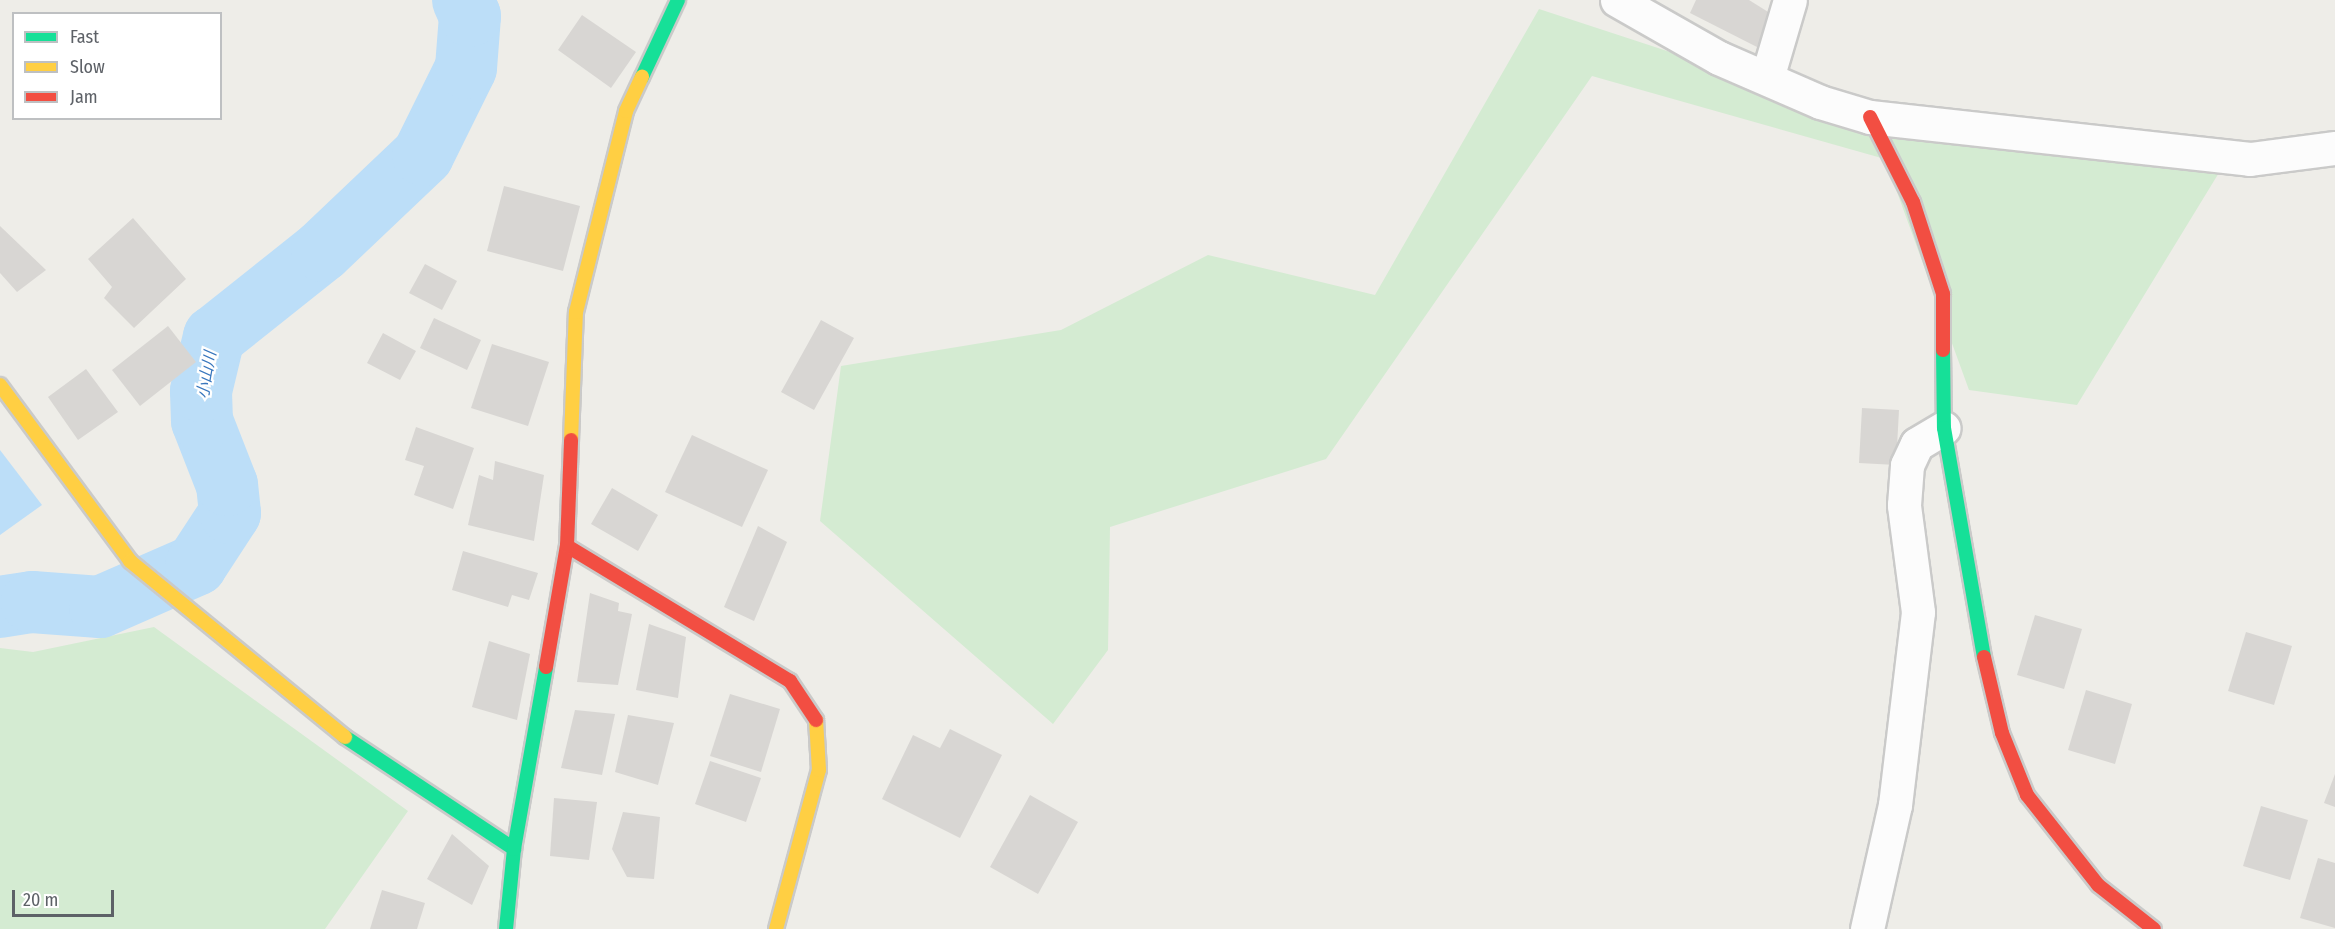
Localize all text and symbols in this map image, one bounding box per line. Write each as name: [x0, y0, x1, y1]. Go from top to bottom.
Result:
legend: [12, 12, 222, 120]
text: Fast: [70, 26, 99, 48]
text: Slow: [70, 56, 105, 78]
text: Jam: [70, 86, 98, 108]
water label: 小山川: [193, 350, 221, 400]
scale bar: [15, 878, 117, 916]
text: 20 m: [23, 889, 58, 911]

